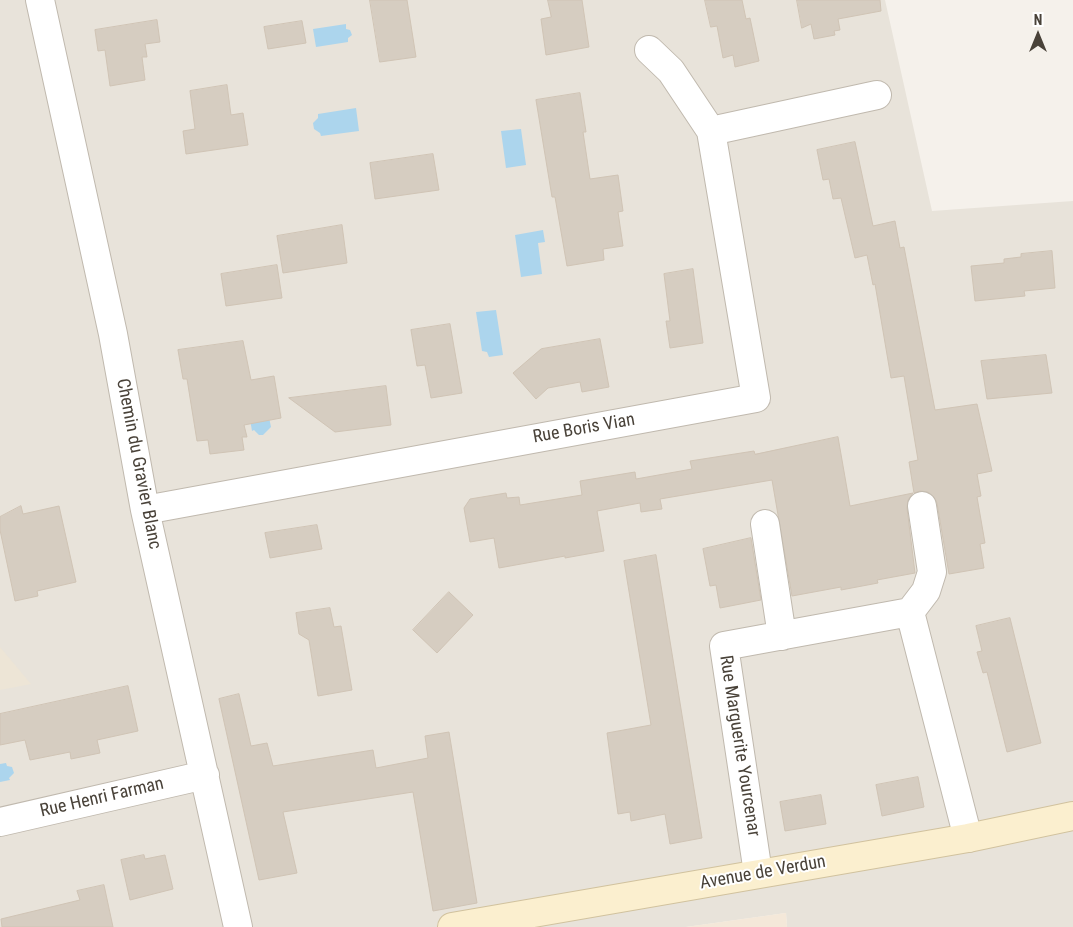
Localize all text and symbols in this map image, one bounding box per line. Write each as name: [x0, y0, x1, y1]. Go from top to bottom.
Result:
north arrow: [1013, 10, 1063, 60]
text: N: [1034, 12, 1042, 28]
street label: Chemin du Gravier Blanc: [111, 377, 165, 551]
street label: Rue Boris Vian: [531, 409, 637, 449]
street label: Rue Marguerite Yourcenar: [714, 654, 764, 838]
street label: Rue Henri Farman: [38, 773, 166, 823]
street label: Avenue de Verdun: [698, 851, 828, 895]

